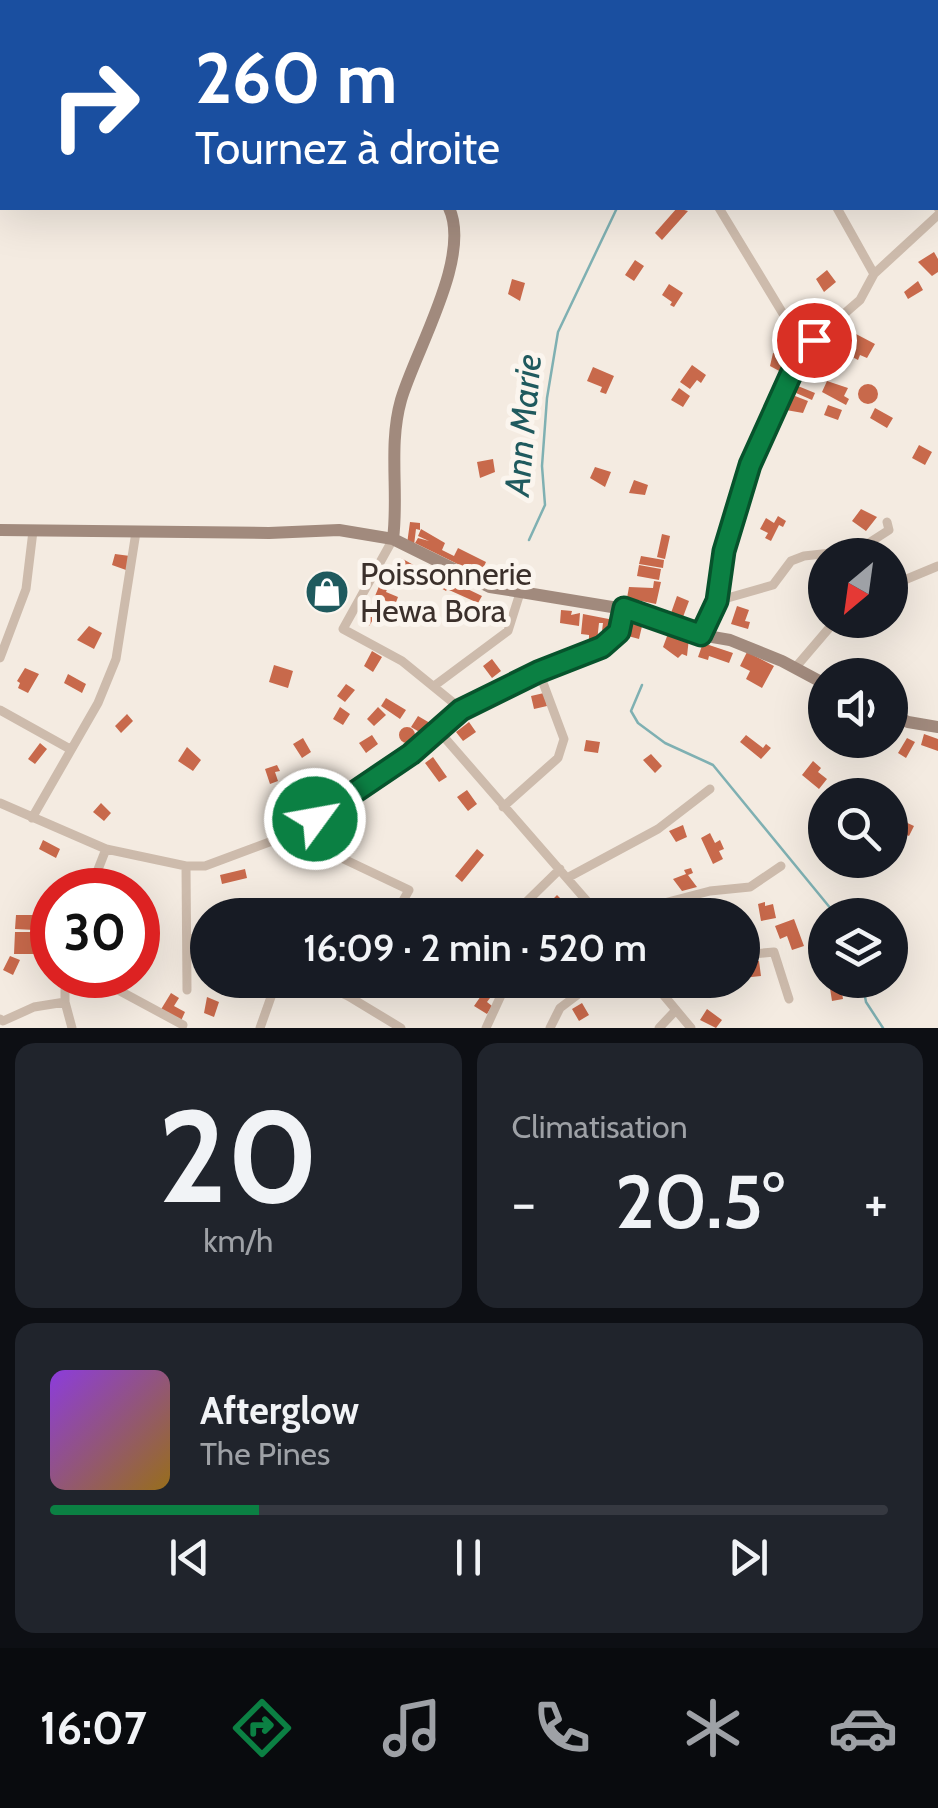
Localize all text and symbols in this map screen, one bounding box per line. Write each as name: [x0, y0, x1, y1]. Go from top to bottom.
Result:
text: 260 m: [195, 35, 397, 121]
icon: right: [30, 40, 160, 170]
text: Tournez à droite: [195, 121, 500, 175]
pin: [772, 298, 857, 383]
icon: arrive: [787, 313, 842, 368]
water label: Ann Marie: [495, 352, 550, 500]
north arrow: [808, 538, 908, 638]
map controls: [808, 538, 908, 998]
place label: Poissonnerie Hewa Bora: [360, 554, 532, 630]
shop icon: Poissonnerie Hewa Bora: [304, 569, 350, 615]
button: sound: [808, 658, 908, 758]
position arrow: [263, 767, 367, 871]
button: search: [808, 778, 908, 878]
speed limit sign: 30: [30, 868, 160, 998]
button: layers: [808, 898, 908, 998]
text: 16:09 · 2 min · 520 m: [303, 924, 647, 971]
text: 20: [158, 1077, 319, 1235]
text: Climatisation: [512, 1107, 688, 1146]
text: 20.5°: [615, 1156, 785, 1247]
text: −: [512, 1169, 536, 1236]
text: +: [864, 1169, 888, 1236]
text: km/h: [203, 1221, 273, 1260]
text: Afterglow: [200, 1387, 359, 1434]
text: The Pines: [200, 1434, 330, 1473]
icon: previous: [162, 1530, 217, 1585]
icon: pause: [441, 1530, 496, 1585]
icon: next: [721, 1530, 776, 1585]
icon: directions: [227, 1693, 297, 1763]
icon: music: [377, 1693, 447, 1763]
icon: phone: [527, 1693, 597, 1763]
icon: climate: [678, 1693, 748, 1763]
icon: car: [828, 1693, 898, 1763]
text: 16:07: [40, 1701, 147, 1755]

